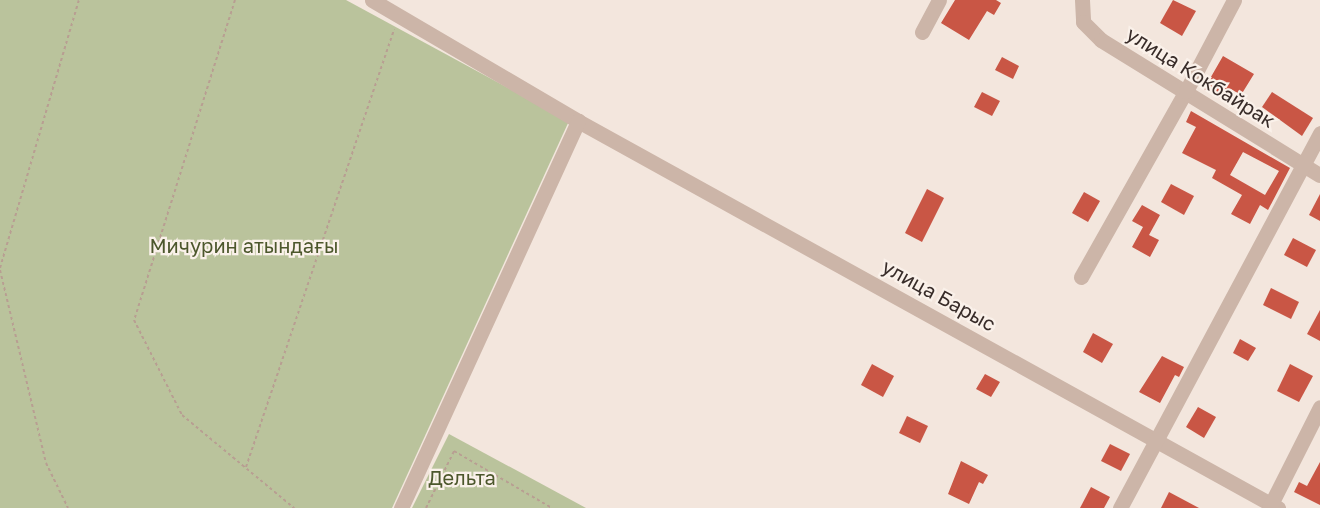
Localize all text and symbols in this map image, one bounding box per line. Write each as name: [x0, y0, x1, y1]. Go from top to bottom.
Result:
street label: улица Кокбайрак: [1122, 22, 1280, 132]
park label: Мичурин атындағы: [149, 233, 339, 257]
street label: улица Барыс: [878, 254, 1000, 336]
park label: Дельта: [428, 465, 496, 489]

